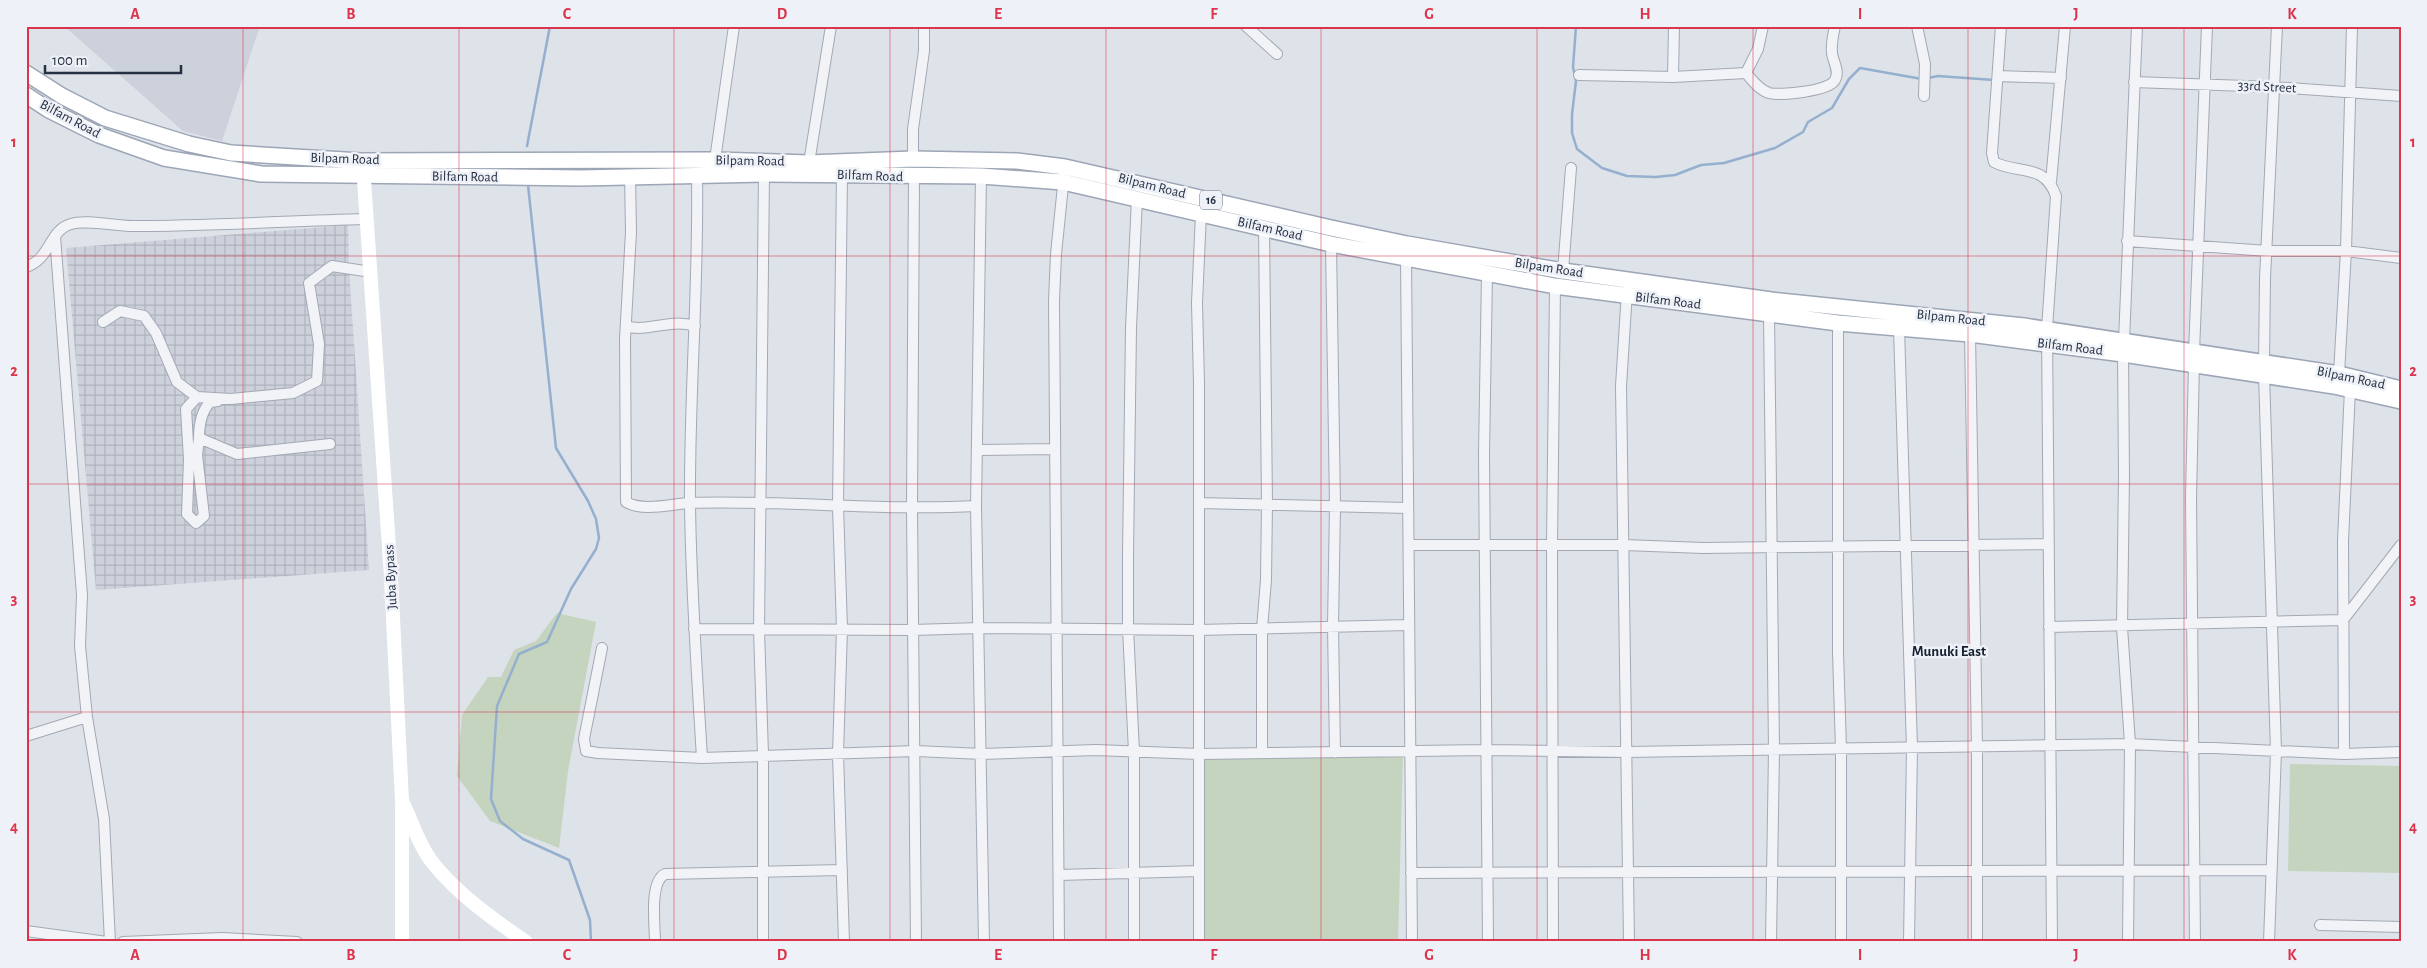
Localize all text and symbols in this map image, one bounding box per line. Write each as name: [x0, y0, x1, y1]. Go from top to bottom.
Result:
text: A: [130, 6, 140, 22]
text: B: [346, 6, 356, 22]
text: C: [563, 6, 572, 22]
text: D: [777, 6, 788, 22]
text: E: [994, 6, 1002, 22]
text: F: [1210, 6, 1218, 22]
text: G: [1424, 6, 1434, 22]
text: H: [1639, 6, 1651, 22]
text: I: [1858, 6, 1862, 22]
text: J: [2073, 6, 2079, 22]
text: K: [2287, 6, 2297, 22]
scale bar: [45, 42, 181, 74]
text: 100 m: [52, 53, 87, 68]
street label: 33rd Street: [2237, 78, 2297, 96]
street label: Bilfam Road: [38, 97, 102, 141]
text: 1: [11, 134, 17, 150]
text: 1: [2410, 134, 2416, 150]
street label: Bilpam Road: [310, 151, 380, 167]
street label: Bilpam Road: [715, 153, 785, 169]
street label: Bilfam Road: [837, 168, 903, 184]
street label: Bilfam Road: [432, 169, 498, 185]
street label: Bilpam Road: [1117, 171, 1187, 201]
road number: 16: [1200, 190, 1222, 210]
street label: Bilfam Road: [1236, 215, 1304, 243]
street label: Bilpam Road: [1514, 256, 1584, 280]
street label: Bilfam Road: [1634, 290, 1702, 312]
street label: Bilpam Road: [1916, 307, 1986, 329]
street label: Bilfam Road: [2036, 336, 2104, 358]
text: 2: [10, 363, 18, 379]
text: 2: [2409, 363, 2417, 379]
street label: Bilpam Road: [2316, 364, 2386, 392]
street label: Juba Bypass: [382, 544, 400, 610]
text: 3: [11, 591, 18, 607]
text: 3: [2410, 591, 2417, 607]
district label: Munuki East: [1912, 644, 1986, 659]
text: 4: [10, 819, 18, 835]
text: 4: [2409, 819, 2417, 835]
text: A: [130, 947, 140, 963]
text: B: [346, 947, 356, 963]
text: C: [563, 947, 572, 963]
text: D: [777, 947, 788, 963]
text: E: [994, 947, 1002, 963]
text: F: [1210, 947, 1218, 963]
text: G: [1424, 947, 1434, 963]
text: H: [1639, 947, 1651, 963]
text: I: [1858, 947, 1862, 963]
text: J: [2073, 947, 2079, 963]
text: K: [2287, 947, 2297, 963]

